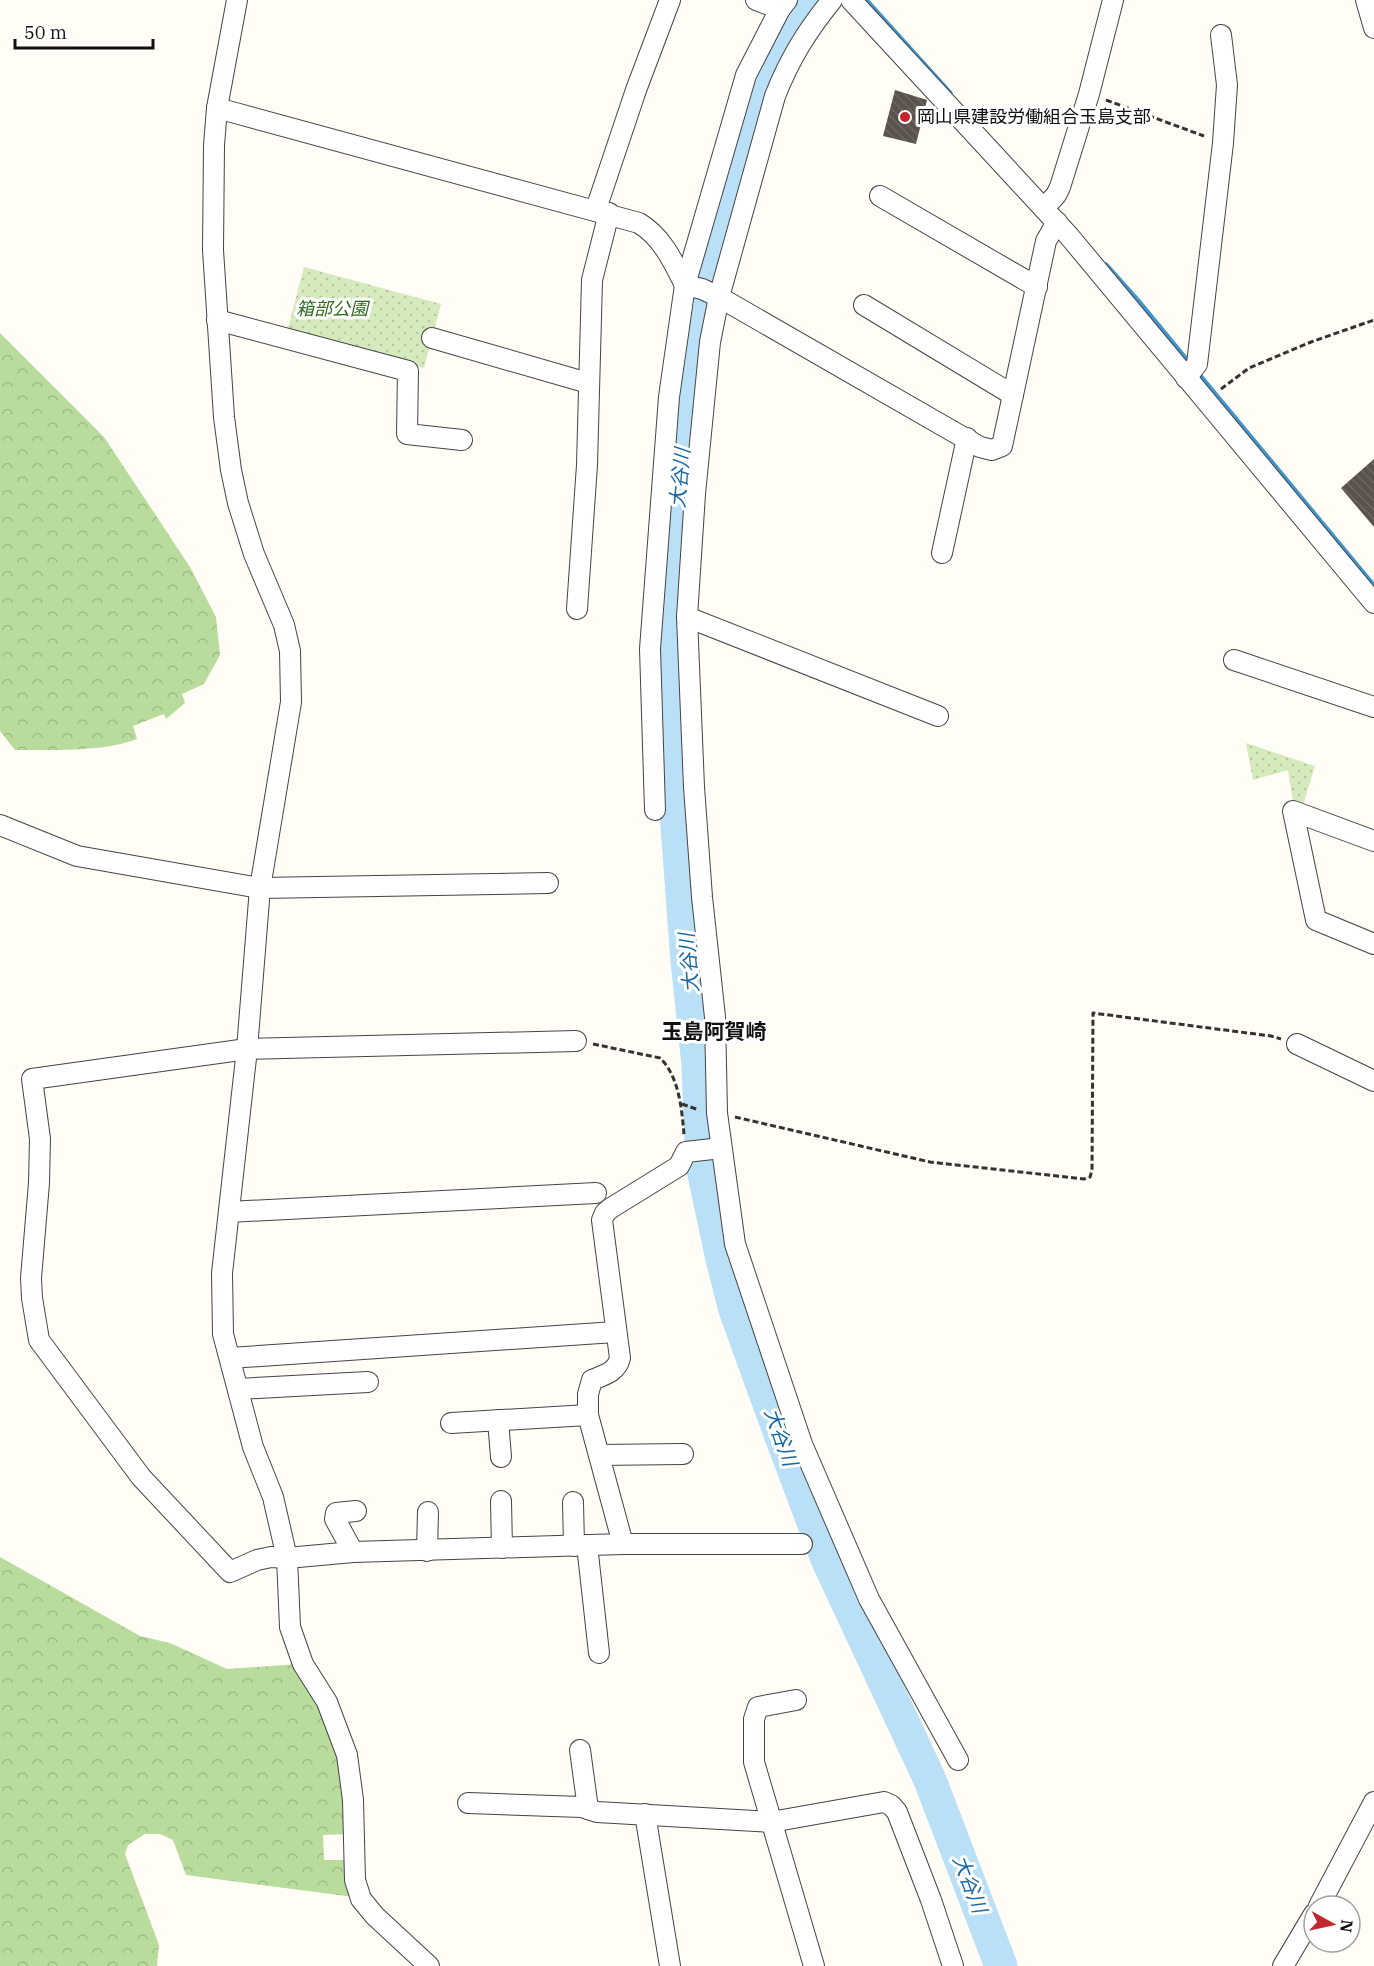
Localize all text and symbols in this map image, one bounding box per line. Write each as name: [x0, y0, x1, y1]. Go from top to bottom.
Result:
scale bar: [15, 12, 153, 50]
text: 50 m: [24, 21, 67, 44]
place label: 岡山県建設労働組合玉島支部: [917, 105, 1151, 128]
marker: 岡山県建設労働組合玉島支部: [898, 110, 912, 124]
park label: 箱部公園: [296, 297, 371, 320]
water label: 大谷川: [663, 445, 696, 509]
water label: 大谷川: [672, 930, 705, 994]
district label: 玉島阿賀崎: [662, 1017, 767, 1045]
water label: 大谷川: [759, 1404, 805, 1472]
water label: 大谷川: [947, 1851, 995, 1919]
north arrow: [1302, 1894, 1362, 1954]
text: N: [1336, 1918, 1358, 1934]

